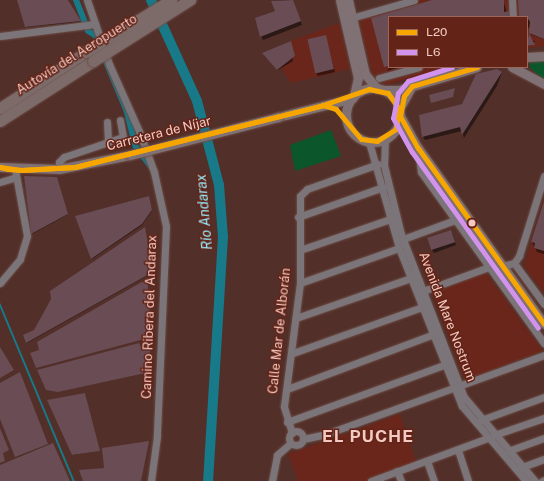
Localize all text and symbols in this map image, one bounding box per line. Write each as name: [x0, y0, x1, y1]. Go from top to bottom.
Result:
street label: Autovía del Aeropuerto: [14, 11, 140, 99]
legend: [388, 16, 528, 68]
text: L20: [426, 25, 447, 39]
text: L6: [426, 45, 440, 59]
street label: Carretera de Níjar: [105, 113, 213, 155]
water label: Río Andarax: [192, 173, 216, 251]
unlabelled marker: [467, 218, 477, 228]
street label: Camino Ribera del Andarax: [139, 235, 161, 399]
street label: Avenida Mare Nostrum: [415, 250, 479, 384]
street label: Calle Mar de Alborán: [266, 267, 294, 395]
district label: EL PUCHE: [322, 427, 414, 447]

